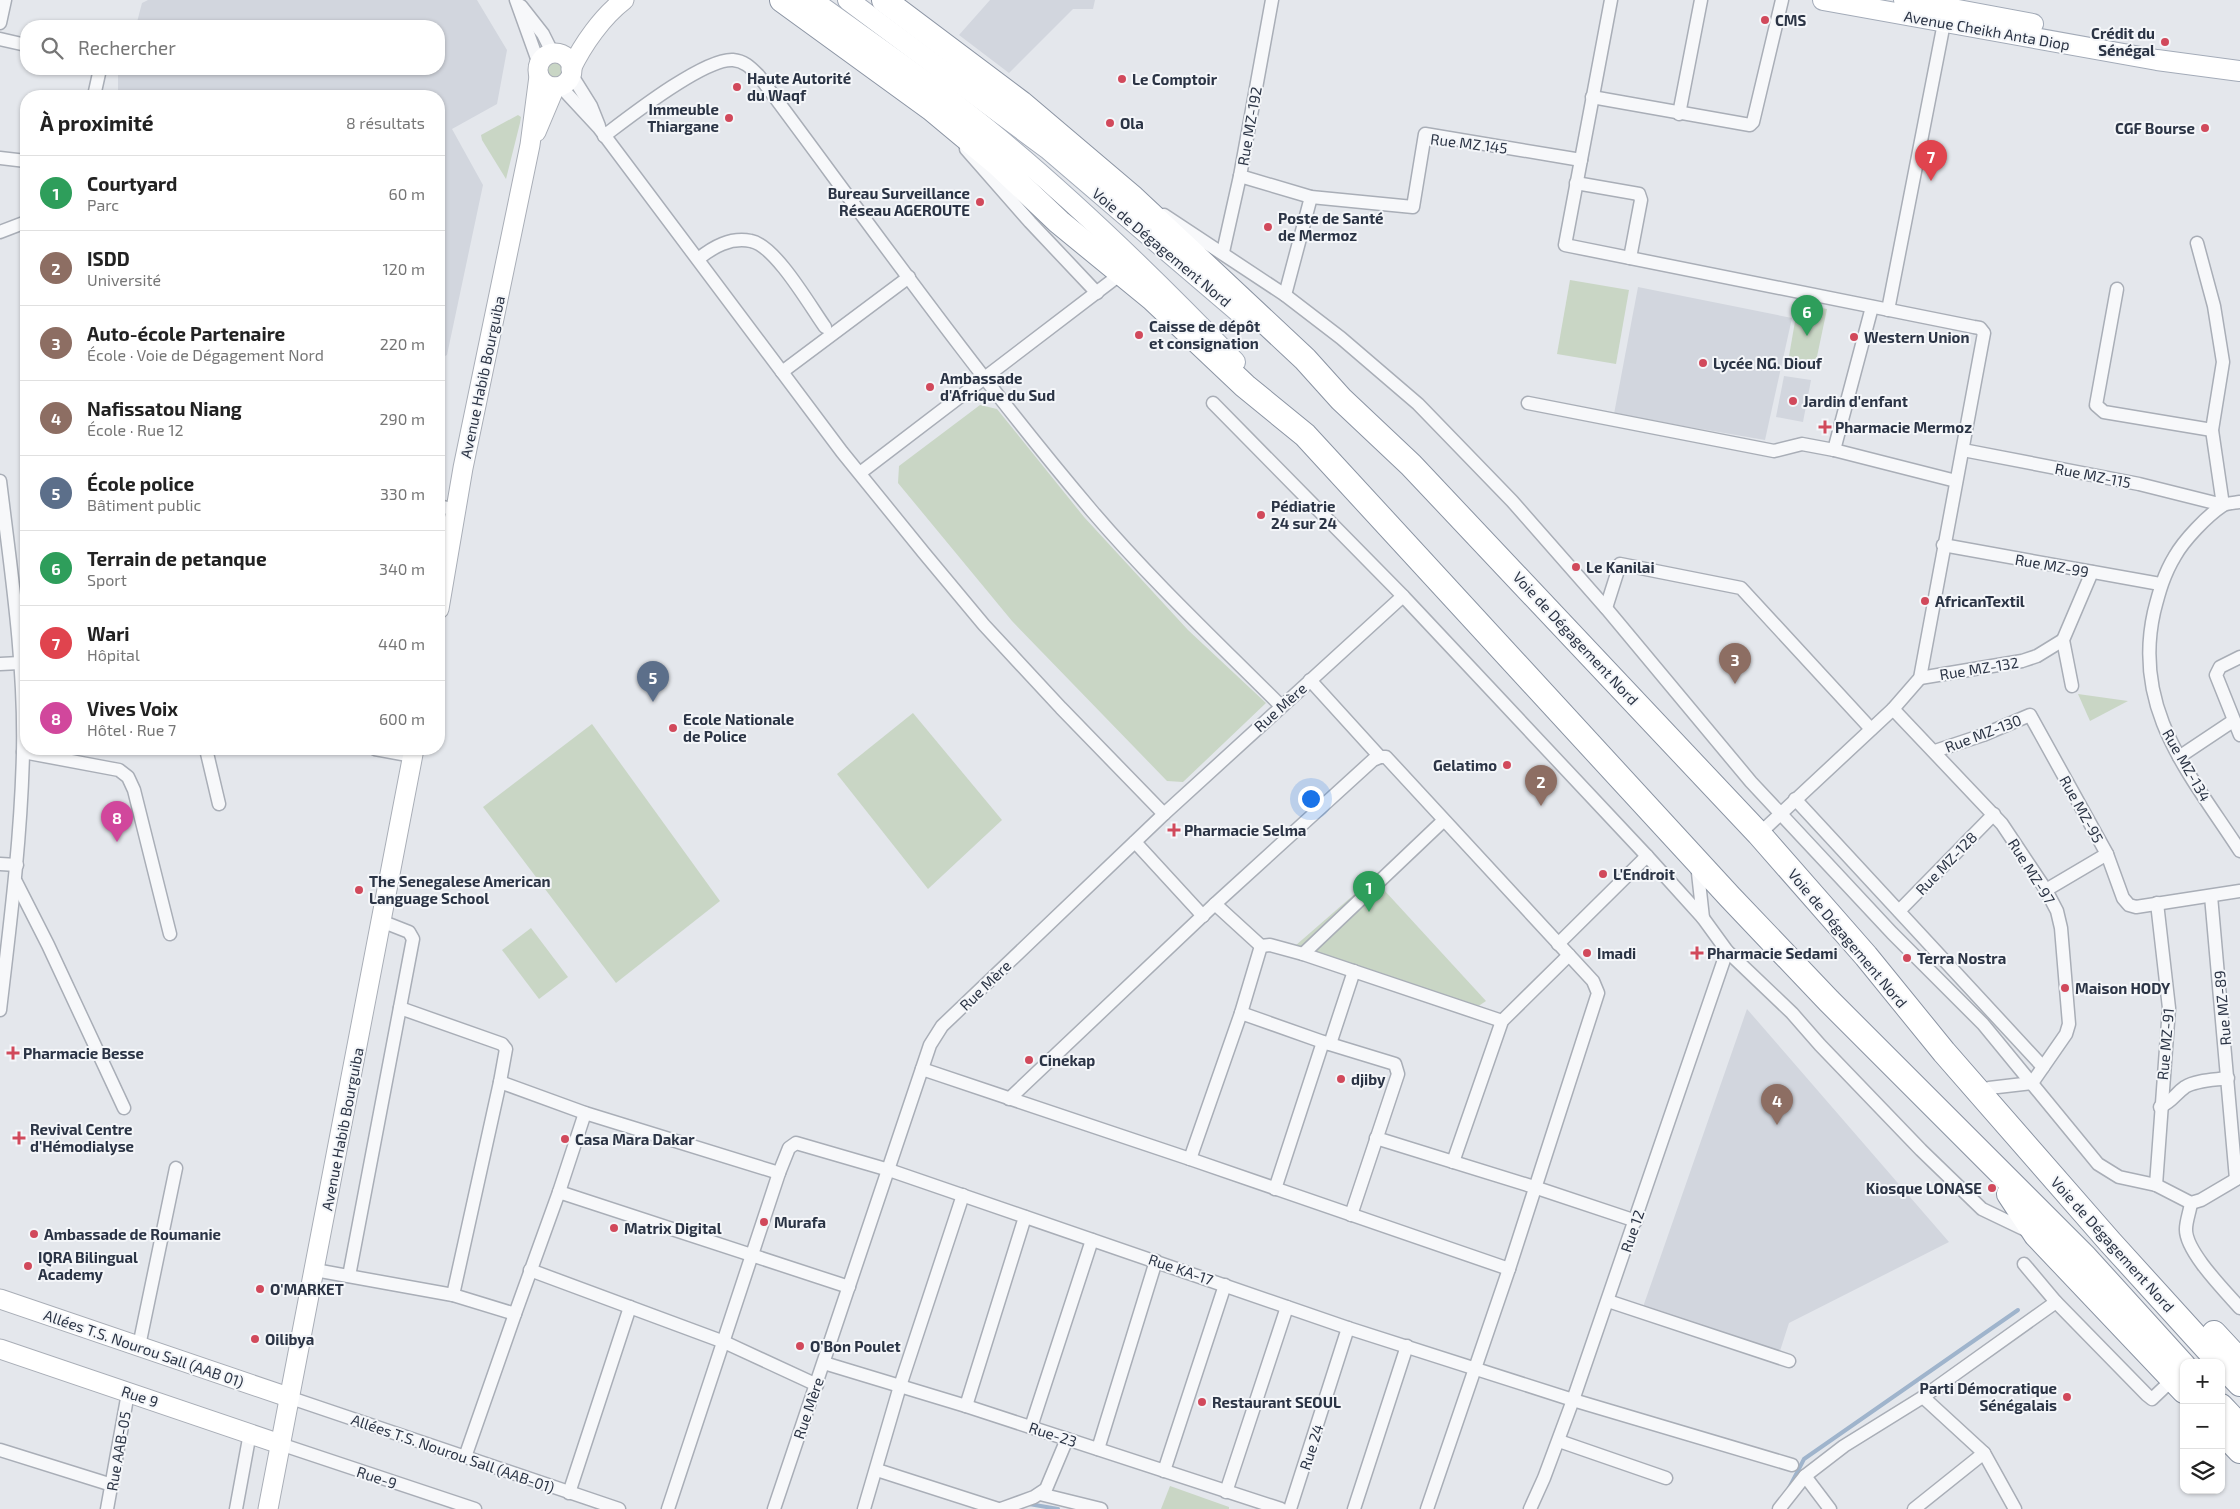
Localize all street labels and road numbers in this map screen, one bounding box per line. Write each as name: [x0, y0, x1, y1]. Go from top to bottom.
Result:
street label: Avenue Cheikh Anta Diop: [1903, 7, 2071, 53]
street label: Rue MZ-192: [1233, 85, 1265, 167]
street label: Rue MZ 145: [1429, 129, 1509, 157]
street label: Voie de Dégagement Nord: [1089, 184, 1235, 310]
street label: Avenue Habib Bourguiba: [456, 294, 508, 460]
street label: Rue MZ-115: [2053, 459, 2133, 491]
street label: Rue MZ-99: [2014, 550, 2090, 580]
street label: Voie de Dégagement Nord: [1510, 568, 1642, 708]
street label: Rue MZ-132: [1938, 653, 2020, 683]
street label: Rue Mère: [1250, 679, 1310, 735]
street label: Rue MZ-130: [1942, 710, 2024, 756]
street label: Rue MZ-134: [2159, 726, 2215, 804]
street label: Rue MZ-95: [2056, 772, 2108, 846]
street label: Rue MZ-128: [1912, 828, 1980, 898]
street label: Rue MZ-97: [2005, 835, 2059, 907]
street label: Voie de Dégagement Nord: [1785, 865, 1911, 1011]
street label: Rue Mère: [956, 956, 1014, 1014]
street label: Rue MZ-89: [2210, 970, 2234, 1046]
street label: Rue MZ-91: [2153, 1007, 2177, 1081]
street label: Avenue Habib Bourguiba: [317, 1046, 367, 1212]
street label: Voie de Dégagement Nord: [2048, 1173, 2178, 1315]
street label: Rue 12: [1616, 1207, 1648, 1255]
street label: Rue KA-17: [1146, 1250, 1216, 1289]
street label: Allées T.S. Nourou Sall (AAB 01): [42, 1305, 246, 1391]
street label: Rue Mère: [789, 1375, 827, 1441]
street label: Rue 9: [119, 1382, 161, 1410]
street label: Rue AAB-05: [102, 1410, 134, 1492]
street label: Allées T.S. Nourou Sall (AAB-01): [349, 1410, 557, 1496]
street label: Rue-23: [1027, 1418, 1079, 1450]
street label: Rue 24: [1295, 1422, 1327, 1472]
street label: Rue-9: [355, 1462, 399, 1492]

